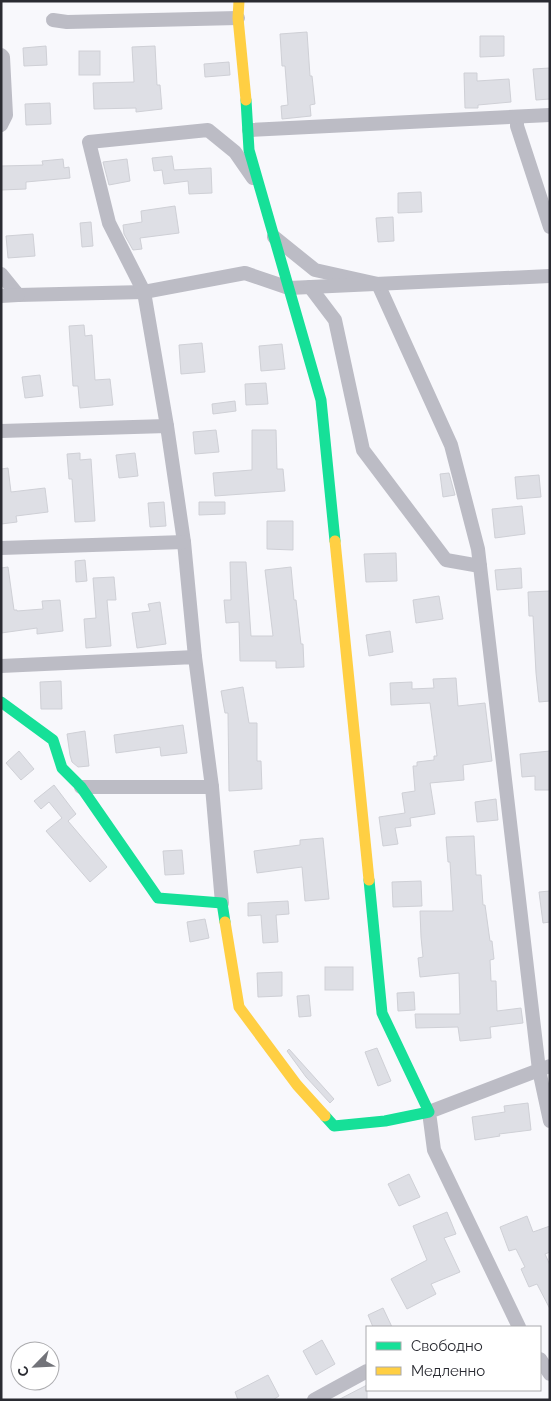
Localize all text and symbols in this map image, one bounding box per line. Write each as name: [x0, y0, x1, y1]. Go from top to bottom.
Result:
legend: [366, 1326, 541, 1391]
text: Свободно: [411, 1337, 483, 1355]
north arrow: [10, 1341, 60, 1391]
text: Медленно: [411, 1362, 485, 1380]
text: С: [14, 1363, 32, 1379]

